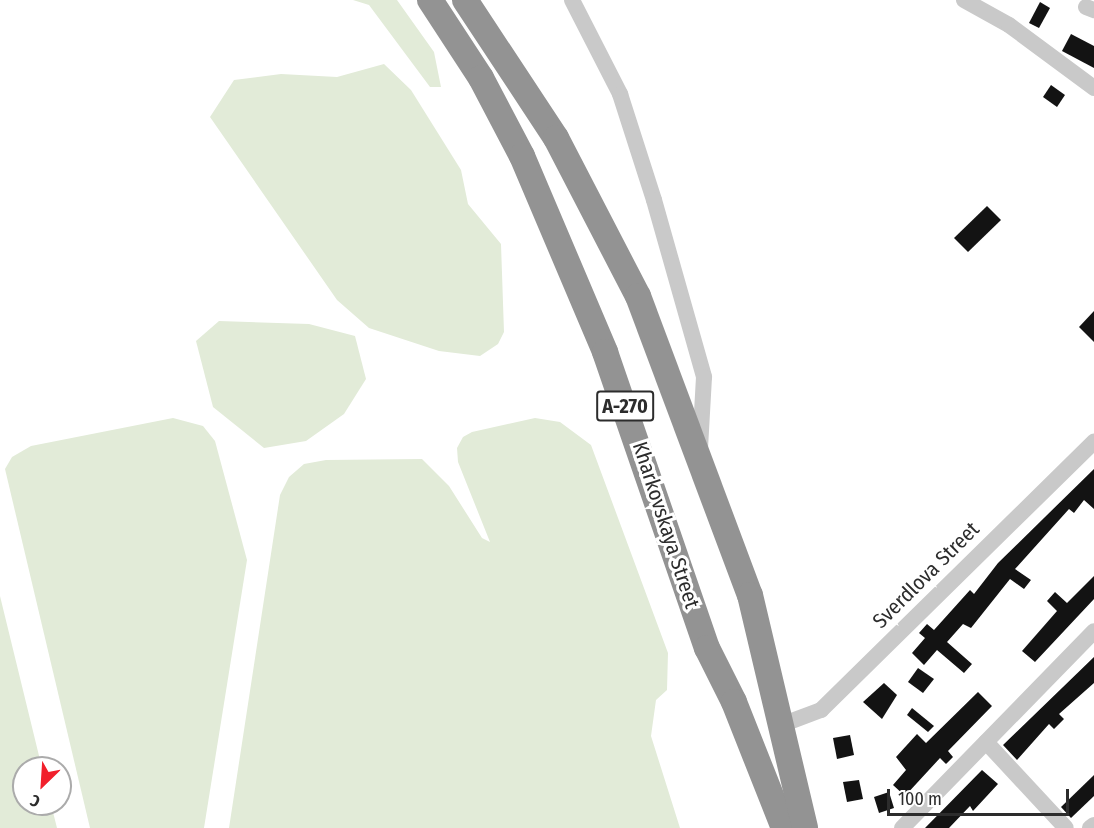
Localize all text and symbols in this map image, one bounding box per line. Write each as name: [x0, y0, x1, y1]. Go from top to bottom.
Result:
road number: А-270: [595, 389, 655, 423]
street label: Kharkovskaya Street: [627, 438, 705, 612]
street label: Sverdlova Street: [868, 517, 984, 633]
north arrow: [12, 756, 72, 816]
scale bar: [890, 777, 1072, 815]
text: 100 m: [898, 788, 942, 810]
text: С: [27, 791, 43, 811]

